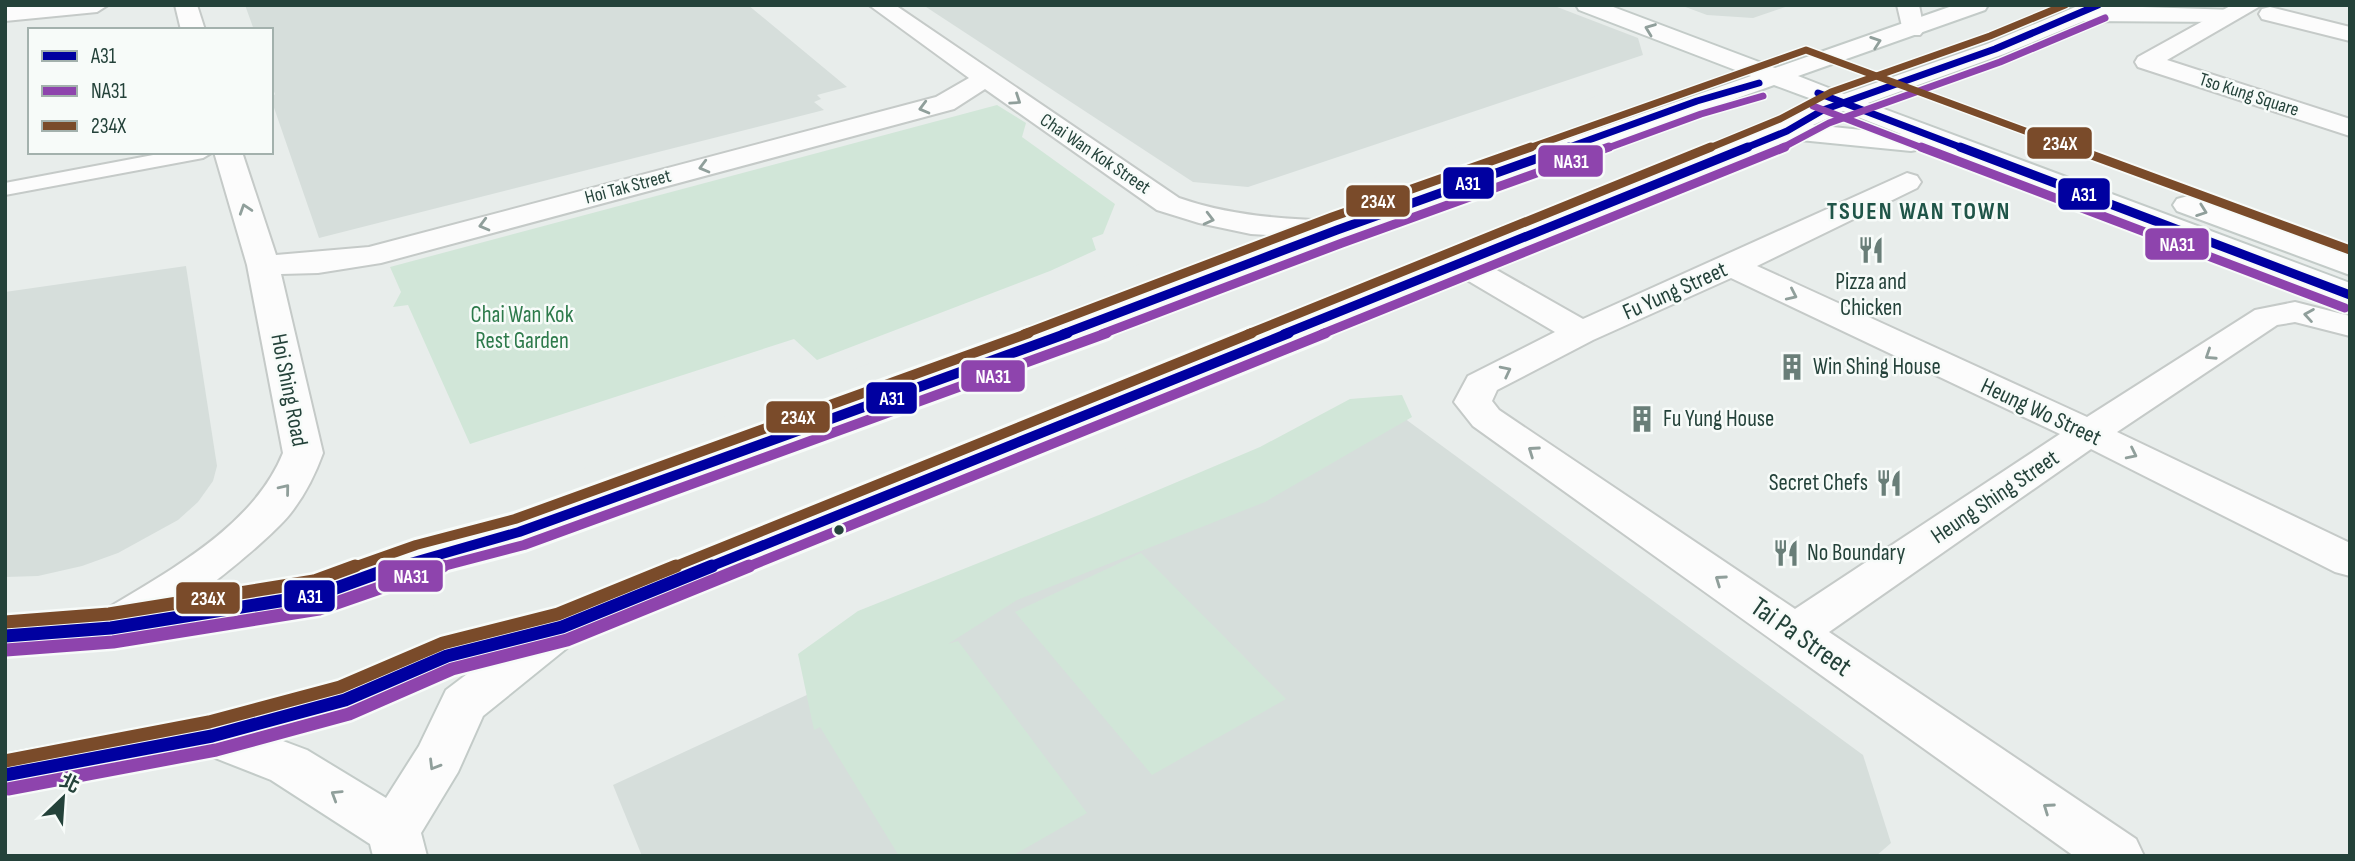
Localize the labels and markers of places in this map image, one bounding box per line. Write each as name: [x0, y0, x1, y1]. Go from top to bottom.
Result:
restaurant icon: Pizza and Chicken: [1856, 235, 1886, 265]
place label: Pizza and Chicken: [1835, 268, 1907, 322]
building icon: Win Shing House: [1777, 352, 1807, 382]
place label: Win Shing House: [1813, 353, 1941, 381]
building icon: Fu Yung House: [1627, 404, 1657, 434]
place label: Fu Yung House: [1663, 405, 1774, 433]
restaurant icon: Secret Chefs: [1874, 468, 1904, 498]
place label: Secret Chefs: [1769, 469, 1868, 497]
unlabelled marker: [832, 523, 846, 537]
restaurant icon: No Boundary: [1771, 538, 1801, 568]
place label: No Boundary: [1807, 539, 1905, 567]

